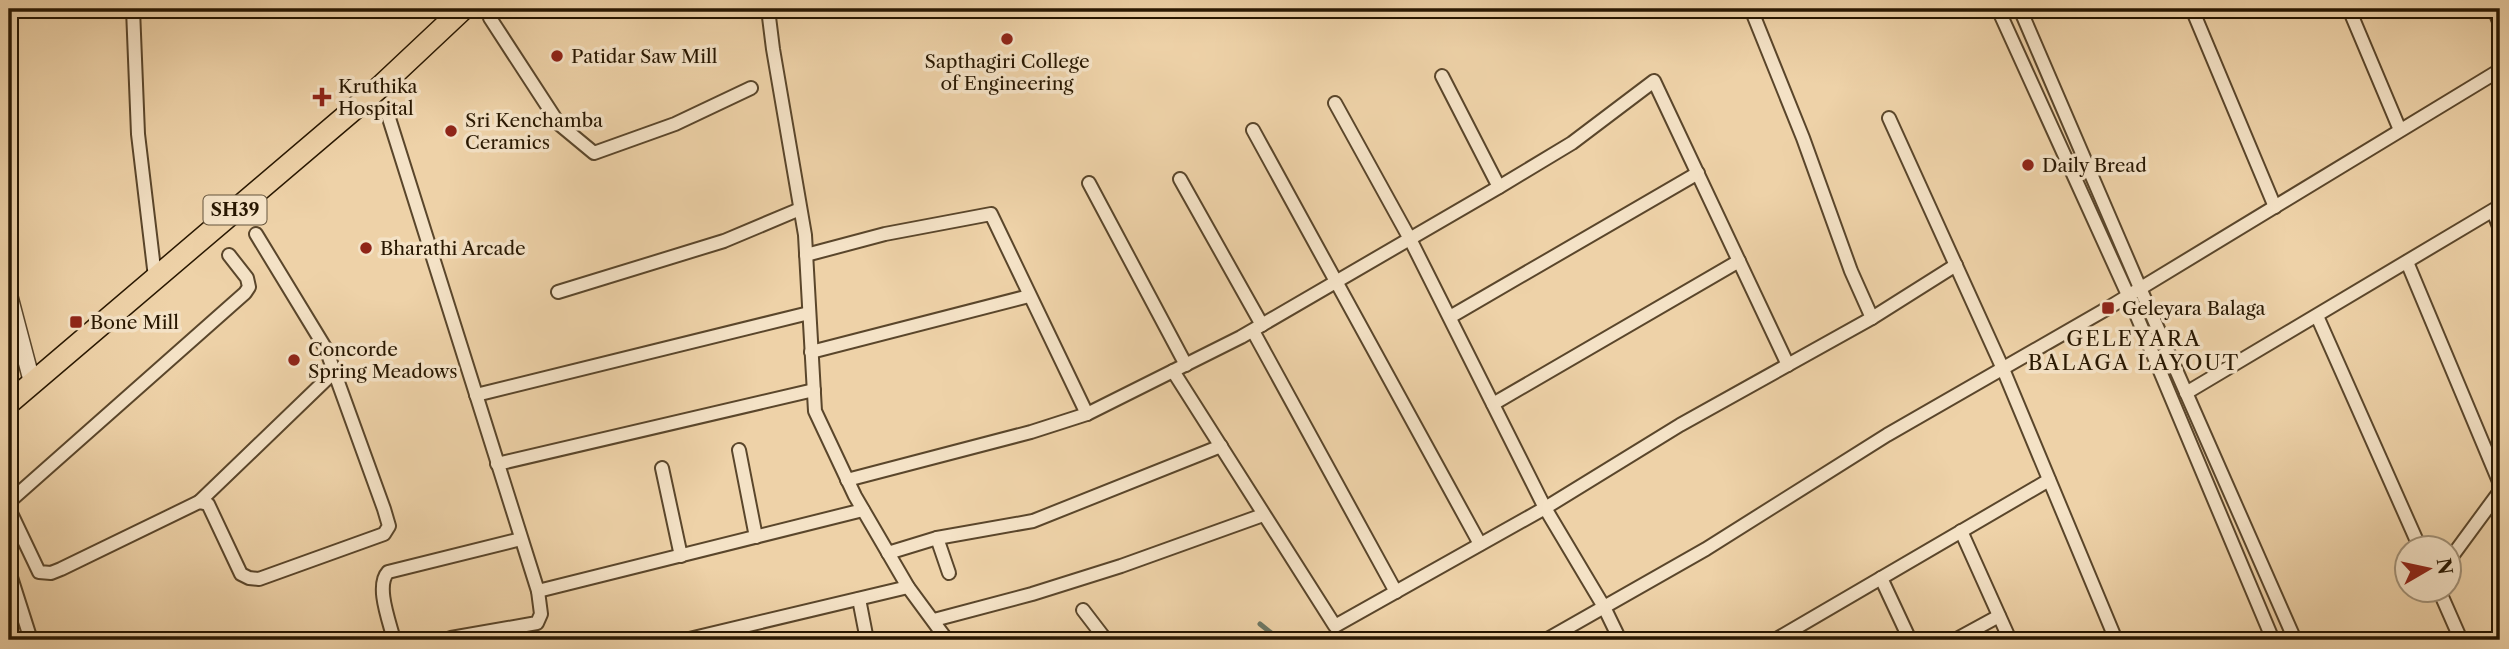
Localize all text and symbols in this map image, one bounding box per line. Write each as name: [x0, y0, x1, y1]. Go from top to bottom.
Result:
marker: Sapthagiri College of Engineering: [999, 31, 1015, 47]
place label: Patidar Saw Mill: [571, 45, 718, 68]
marker: Patidar Saw Mill: [549, 48, 565, 64]
place label: Sapthagiri College of Engineering: [924, 50, 1090, 95]
place label: Kruthika Hospital: [338, 75, 418, 120]
marker: Kruthika Hospital: [312, 87, 332, 107]
place label: Sri Kenchamba Ceramics: [465, 109, 603, 154]
marker: Sri Kenchamba Ceramics: [443, 123, 459, 139]
place label: Daily Bread: [2042, 154, 2147, 177]
marker: Daily Bread: [2020, 157, 2036, 173]
road number: SH39: [204, 196, 266, 224]
place label: Bharathi Arcade: [380, 237, 526, 260]
marker: Bharathi Arcade: [358, 240, 374, 256]
place label: Geleyara Balaga: [2122, 297, 2266, 320]
marker: Geleyara Balaga: [2100, 300, 2116, 316]
place label: Bone Mill: [90, 311, 179, 334]
marker: Bone Mill: [68, 314, 84, 330]
district label: GELEYARA BALAGA LAYOUT: [2028, 326, 2240, 375]
place label: Concorde Spring Meadows: [308, 338, 458, 383]
marker: Concorde Spring Meadows: [286, 352, 302, 368]
north arrow: [2394, 534, 2464, 604]
text: N: [2432, 556, 2457, 576]

